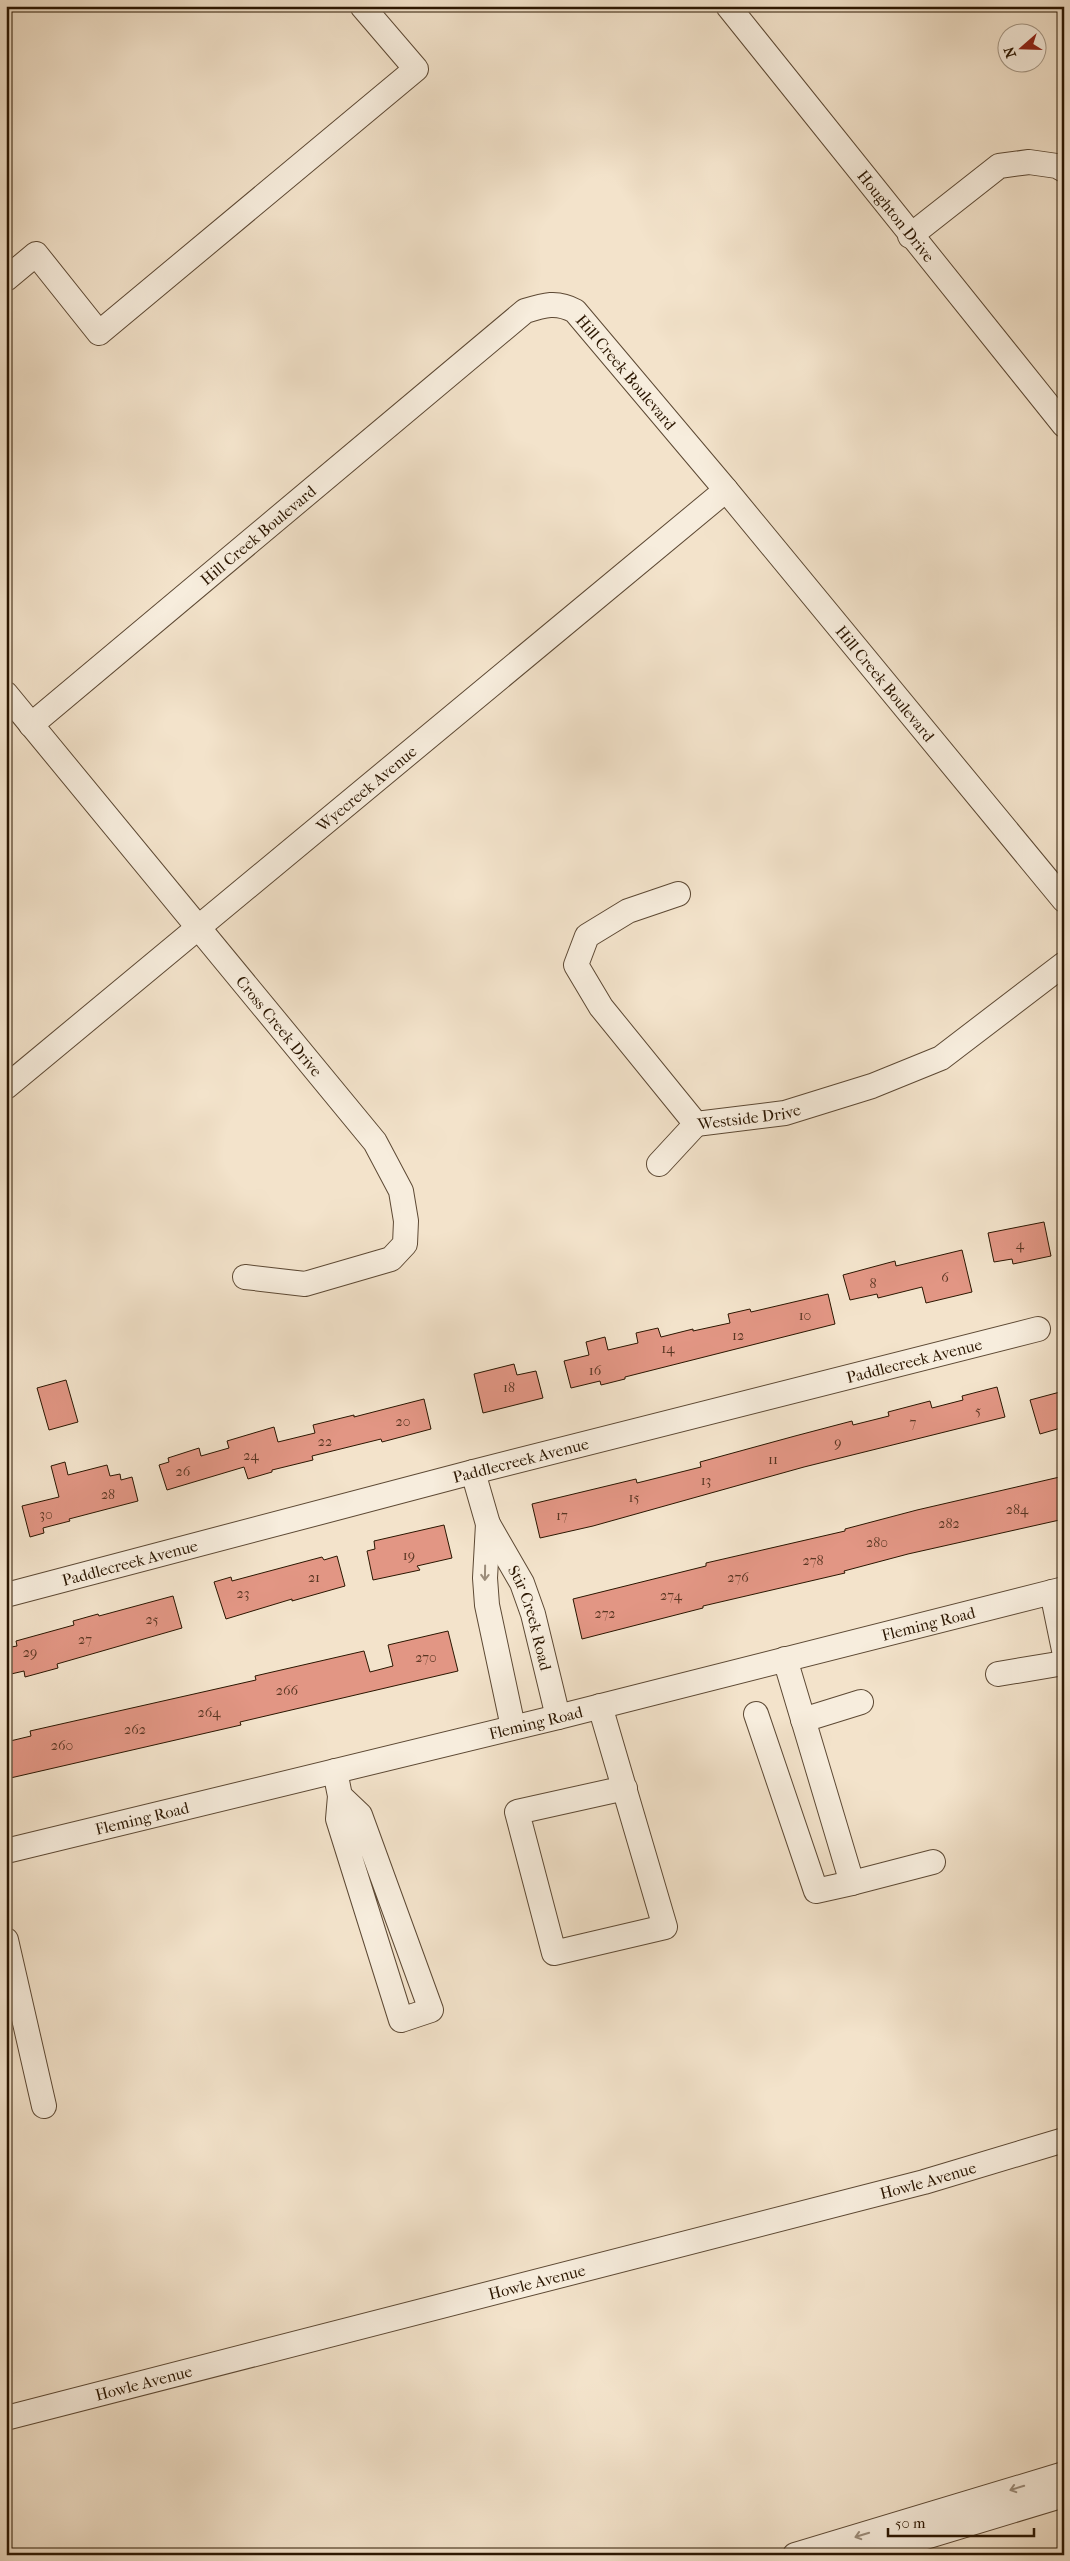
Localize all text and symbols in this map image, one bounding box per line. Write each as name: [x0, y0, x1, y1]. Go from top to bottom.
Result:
north arrow: [998, 22, 1048, 72]
text: N: [1000, 44, 1020, 60]
street label: Houghton Drive: [854, 166, 939, 266]
street label: Hill Creek Boulevard: [572, 310, 680, 434]
street label: Hill Creek Boulevard: [196, 481, 320, 589]
street label: Hill Creek Boulevard: [832, 621, 939, 745]
street label: Wyecreek Avenue: [312, 741, 420, 836]
street label: Cross Creek Drive: [232, 972, 326, 1080]
street label: Westside Drive: [695, 1099, 803, 1133]
house number: 4: [1016, 1236, 1025, 1253]
house number: 6: [941, 1269, 949, 1286]
house number: 8: [869, 1275, 877, 1292]
house number: 10: [799, 1307, 811, 1324]
house number: 12: [732, 1327, 744, 1344]
street label: Paddlecreek Avenue: [844, 1334, 984, 1387]
house number: 14: [661, 1340, 675, 1357]
house number: 16: [589, 1362, 602, 1379]
house number: 18: [503, 1379, 515, 1396]
house number: 5: [975, 1402, 981, 1419]
house number: 20: [396, 1413, 410, 1430]
house number: 7: [910, 1414, 917, 1431]
house number: 22: [318, 1433, 332, 1450]
street label: Paddlecreek Avenue: [451, 1434, 591, 1486]
house number: 9: [834, 1434, 842, 1451]
house number: 24: [243, 1447, 259, 1464]
house number: 11: [768, 1451, 778, 1468]
house number: 26: [176, 1463, 191, 1480]
house number: 13: [701, 1472, 711, 1489]
house number: 28: [101, 1486, 115, 1503]
house number: 15: [629, 1489, 640, 1506]
house number: 284: [1006, 1501, 1029, 1518]
house number: 30: [39, 1506, 53, 1523]
house number: 17: [556, 1507, 568, 1524]
house number: 282: [938, 1515, 960, 1532]
house number: 280: [866, 1534, 888, 1551]
street label: Paddlecreek Avenue: [60, 1535, 200, 1589]
house number: 19: [403, 1547, 415, 1564]
house number: 278: [803, 1552, 824, 1569]
street label: Stir Creek Road: [504, 1562, 556, 1673]
one-way arrow: [481, 1565, 490, 1581]
house number: 21: [308, 1569, 320, 1586]
house number: 276: [727, 1569, 749, 1586]
house number: 23: [237, 1585, 249, 1602]
house number: 274: [660, 1587, 683, 1604]
street label: Fleming Road: [879, 1602, 977, 1644]
house number: 272: [594, 1605, 616, 1622]
house number: 25: [145, 1611, 159, 1628]
house number: 27: [78, 1631, 92, 1648]
house number: 29: [23, 1644, 37, 1661]
house number: 270: [415, 1649, 437, 1666]
house number: 266: [276, 1682, 299, 1699]
street label: Fleming Road: [487, 1702, 585, 1743]
house number: 264: [198, 1704, 221, 1721]
house number: 262: [124, 1721, 146, 1738]
house number: 260: [51, 1737, 73, 1754]
street label: Fleming Road: [93, 1797, 191, 1839]
street label: Howle Avenue: [878, 2157, 978, 2203]
street label: Howle Avenue: [486, 2260, 587, 2303]
street label: Howle Avenue: [93, 2361, 194, 2404]
one-way arrow: [1009, 2483, 1025, 2493]
scale bar: [888, 2506, 1034, 2538]
text: 50 m: [895, 2514, 926, 2532]
one-way arrow: [854, 2530, 870, 2540]

